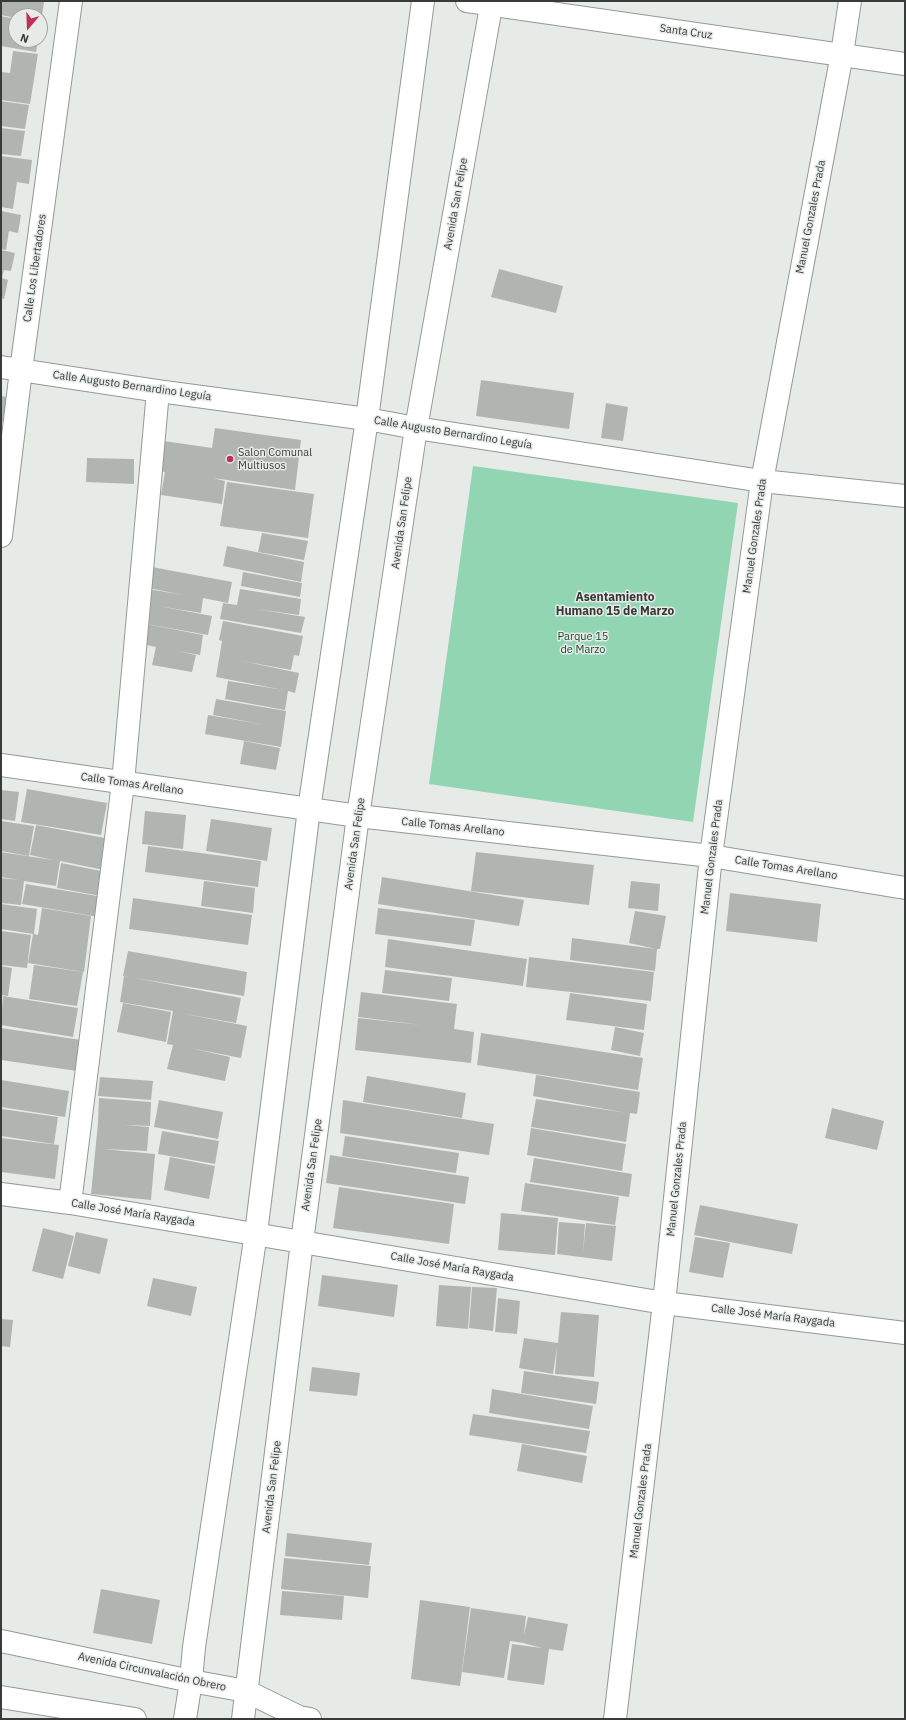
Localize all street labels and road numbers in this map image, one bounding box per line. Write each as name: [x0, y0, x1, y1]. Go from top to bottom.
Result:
street label: Santa Cruz: [659, 22, 713, 42]
street label: Avenida San Felipe: [441, 157, 471, 251]
street label: Manuel Gonzales Prada: [793, 159, 829, 275]
street label: Calle Los Libertadores: [21, 213, 49, 323]
street label: Calle Augusto Bernardino Leguía: [52, 368, 212, 404]
street label: Calle Augusto Bernardino Leguía: [373, 414, 533, 452]
street label: Avenida San Felipe: [389, 476, 415, 570]
street label: Manuel Gonzales Prada: [740, 478, 770, 594]
street label: Calle Tomas Arellano: [80, 770, 184, 798]
street label: Avenida San Felipe: [342, 797, 368, 891]
street label: Manuel Gonzales Prada: [698, 799, 726, 915]
street label: Calle Tomas Arellano: [401, 815, 505, 839]
street label: Calle Tomas Arellano: [734, 853, 838, 883]
street label: Avenida San Felipe: [299, 1118, 325, 1212]
street label: Manuel Gonzales Prada: [664, 1121, 690, 1237]
street label: Calle José María Raygada: [70, 1197, 196, 1229]
street label: Calle José María Raygada: [389, 1250, 515, 1284]
street label: Calle José María Raygada: [710, 1302, 836, 1330]
street label: Avenida San Felipe: [260, 1440, 284, 1534]
street label: Manuel Gonzales Prada: [627, 1443, 655, 1559]
street label: Avenida Circunvalación Obrero: [77, 1650, 227, 1694]

